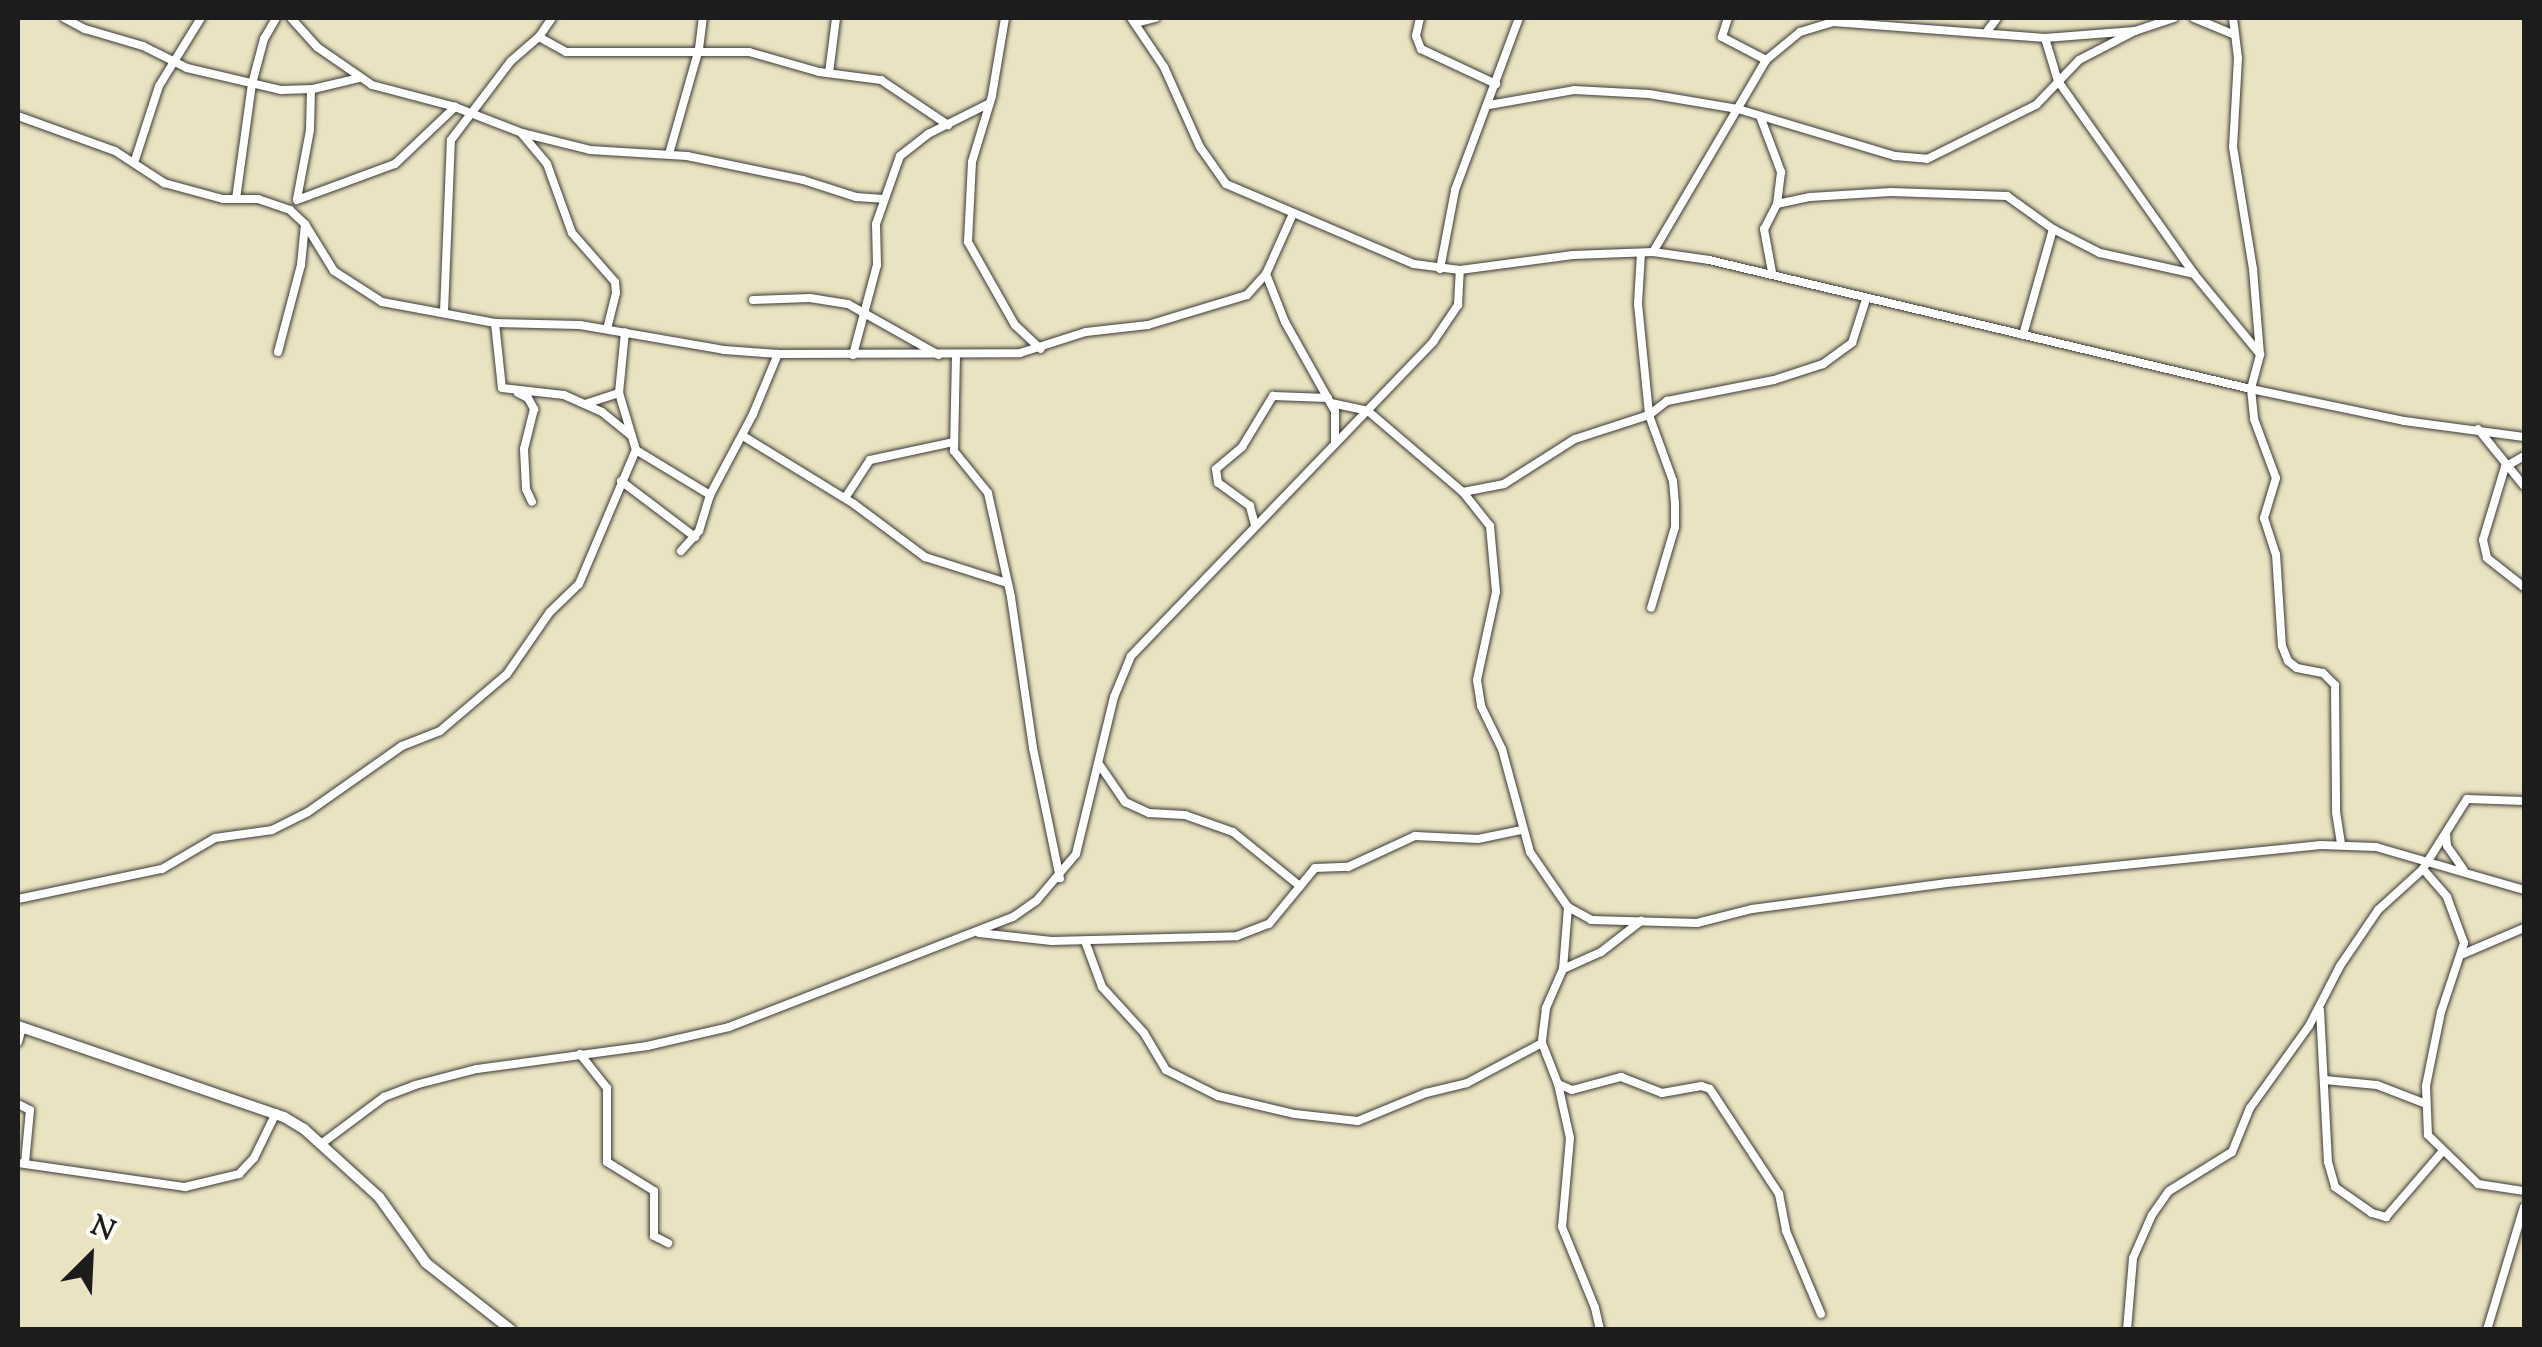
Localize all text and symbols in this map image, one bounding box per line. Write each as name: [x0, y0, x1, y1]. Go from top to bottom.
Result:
north arrow: [40, 1207, 140, 1307]
text: N: [84, 1207, 121, 1252]

